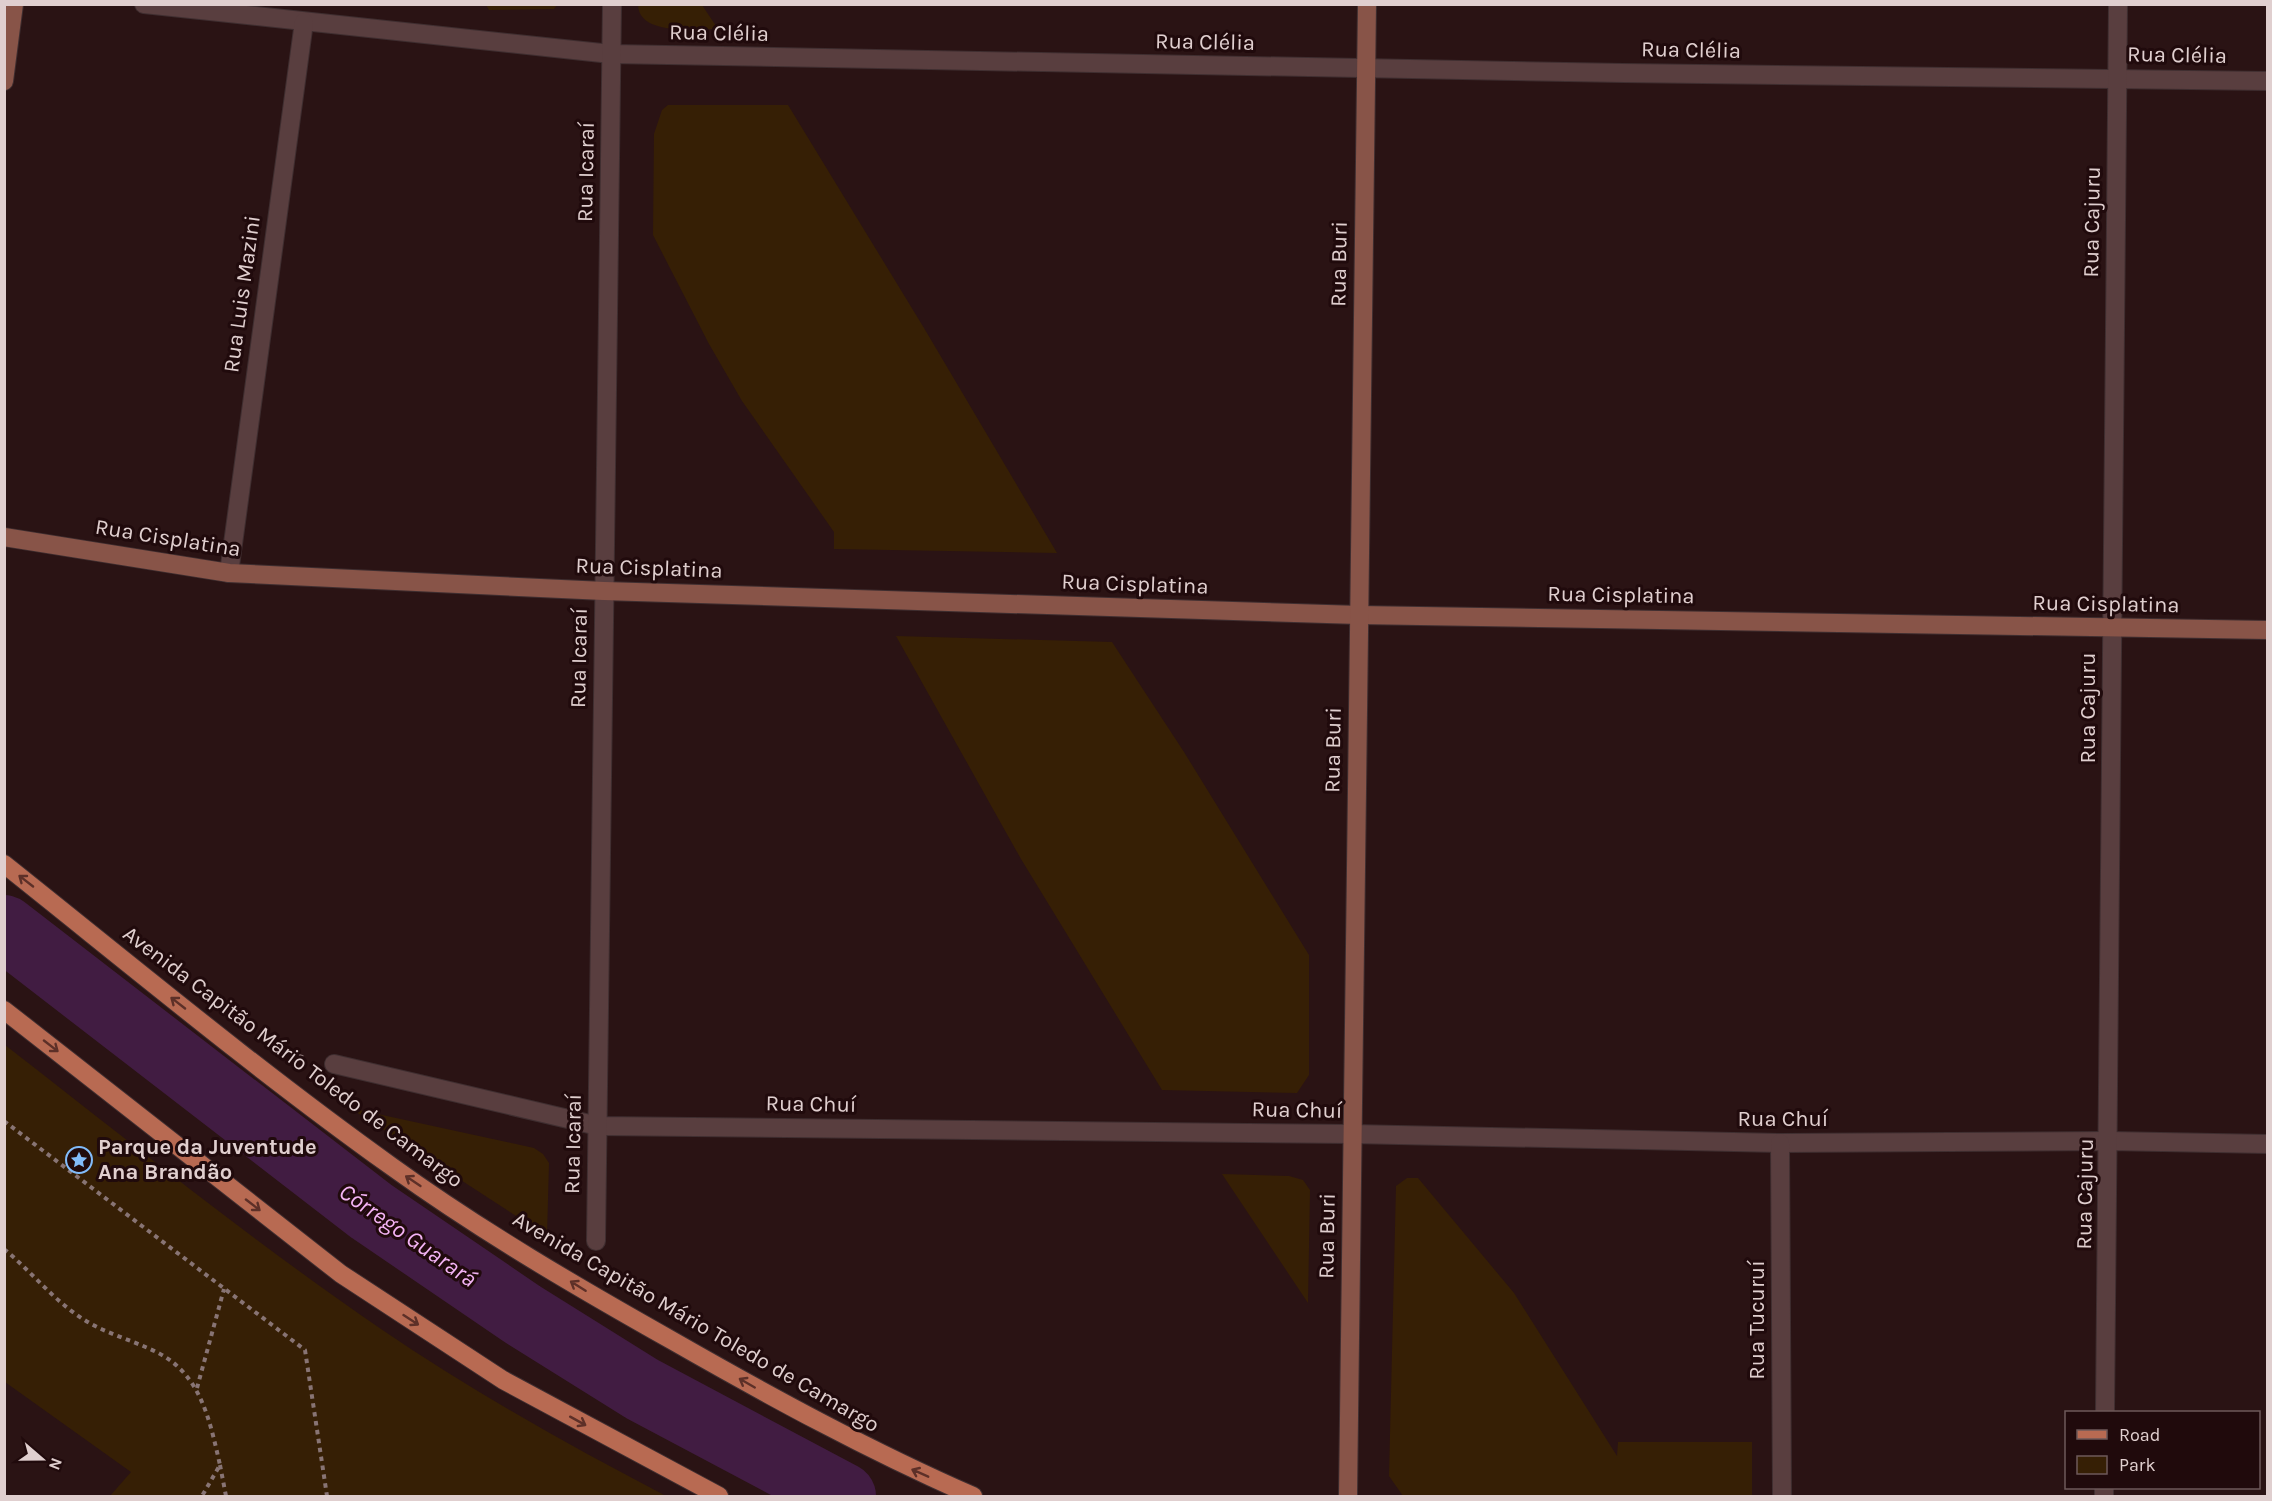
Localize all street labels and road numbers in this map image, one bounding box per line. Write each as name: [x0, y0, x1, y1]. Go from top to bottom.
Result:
street label: Rua Clélia: [669, 19, 769, 47]
street label: Rua Clélia: [1155, 28, 1255, 56]
street label: Rua Clélia: [1641, 36, 1741, 64]
street label: Rua Clélia: [2127, 41, 2227, 69]
street label: Rua Icaraí: [572, 121, 600, 222]
street label: Rua Cajuru: [2078, 166, 2106, 278]
street label: Rua Luis Mazini: [218, 214, 266, 374]
street label: Rua Buri: [1325, 221, 1353, 307]
street label: Rua Cisplatina: [93, 514, 243, 562]
street label: Rua Cisplatina: [575, 552, 723, 584]
street label: Rua Cisplatina: [1061, 568, 1209, 600]
street label: Rua Cisplatina: [1547, 581, 1695, 609]
street label: Rua Cisplatina: [2032, 590, 2180, 618]
street label: Rua Icaraí: [565, 607, 593, 708]
street label: Rua Cajuru: [2075, 652, 2101, 764]
street label: Rua Buri: [1319, 707, 1347, 793]
street label: Avenida Capitão Mário Toledo de Camargo: [118, 921, 468, 1193]
street label: Rua Chuí: [765, 1090, 857, 1118]
street label: Rua Icaraí: [559, 1093, 587, 1194]
street label: Rua Chuí: [1251, 1096, 1343, 1124]
street label: Rua Chuí: [1738, 1106, 1829, 1132]
street label: Rua Cajuru: [2071, 1138, 2099, 1250]
street label: Rua Buri: [1313, 1193, 1341, 1279]
street label: Avenida Capitão Mário Toledo de Camargo: [508, 1206, 884, 1438]
street label: Rua Tucuruí: [1744, 1260, 1770, 1380]

